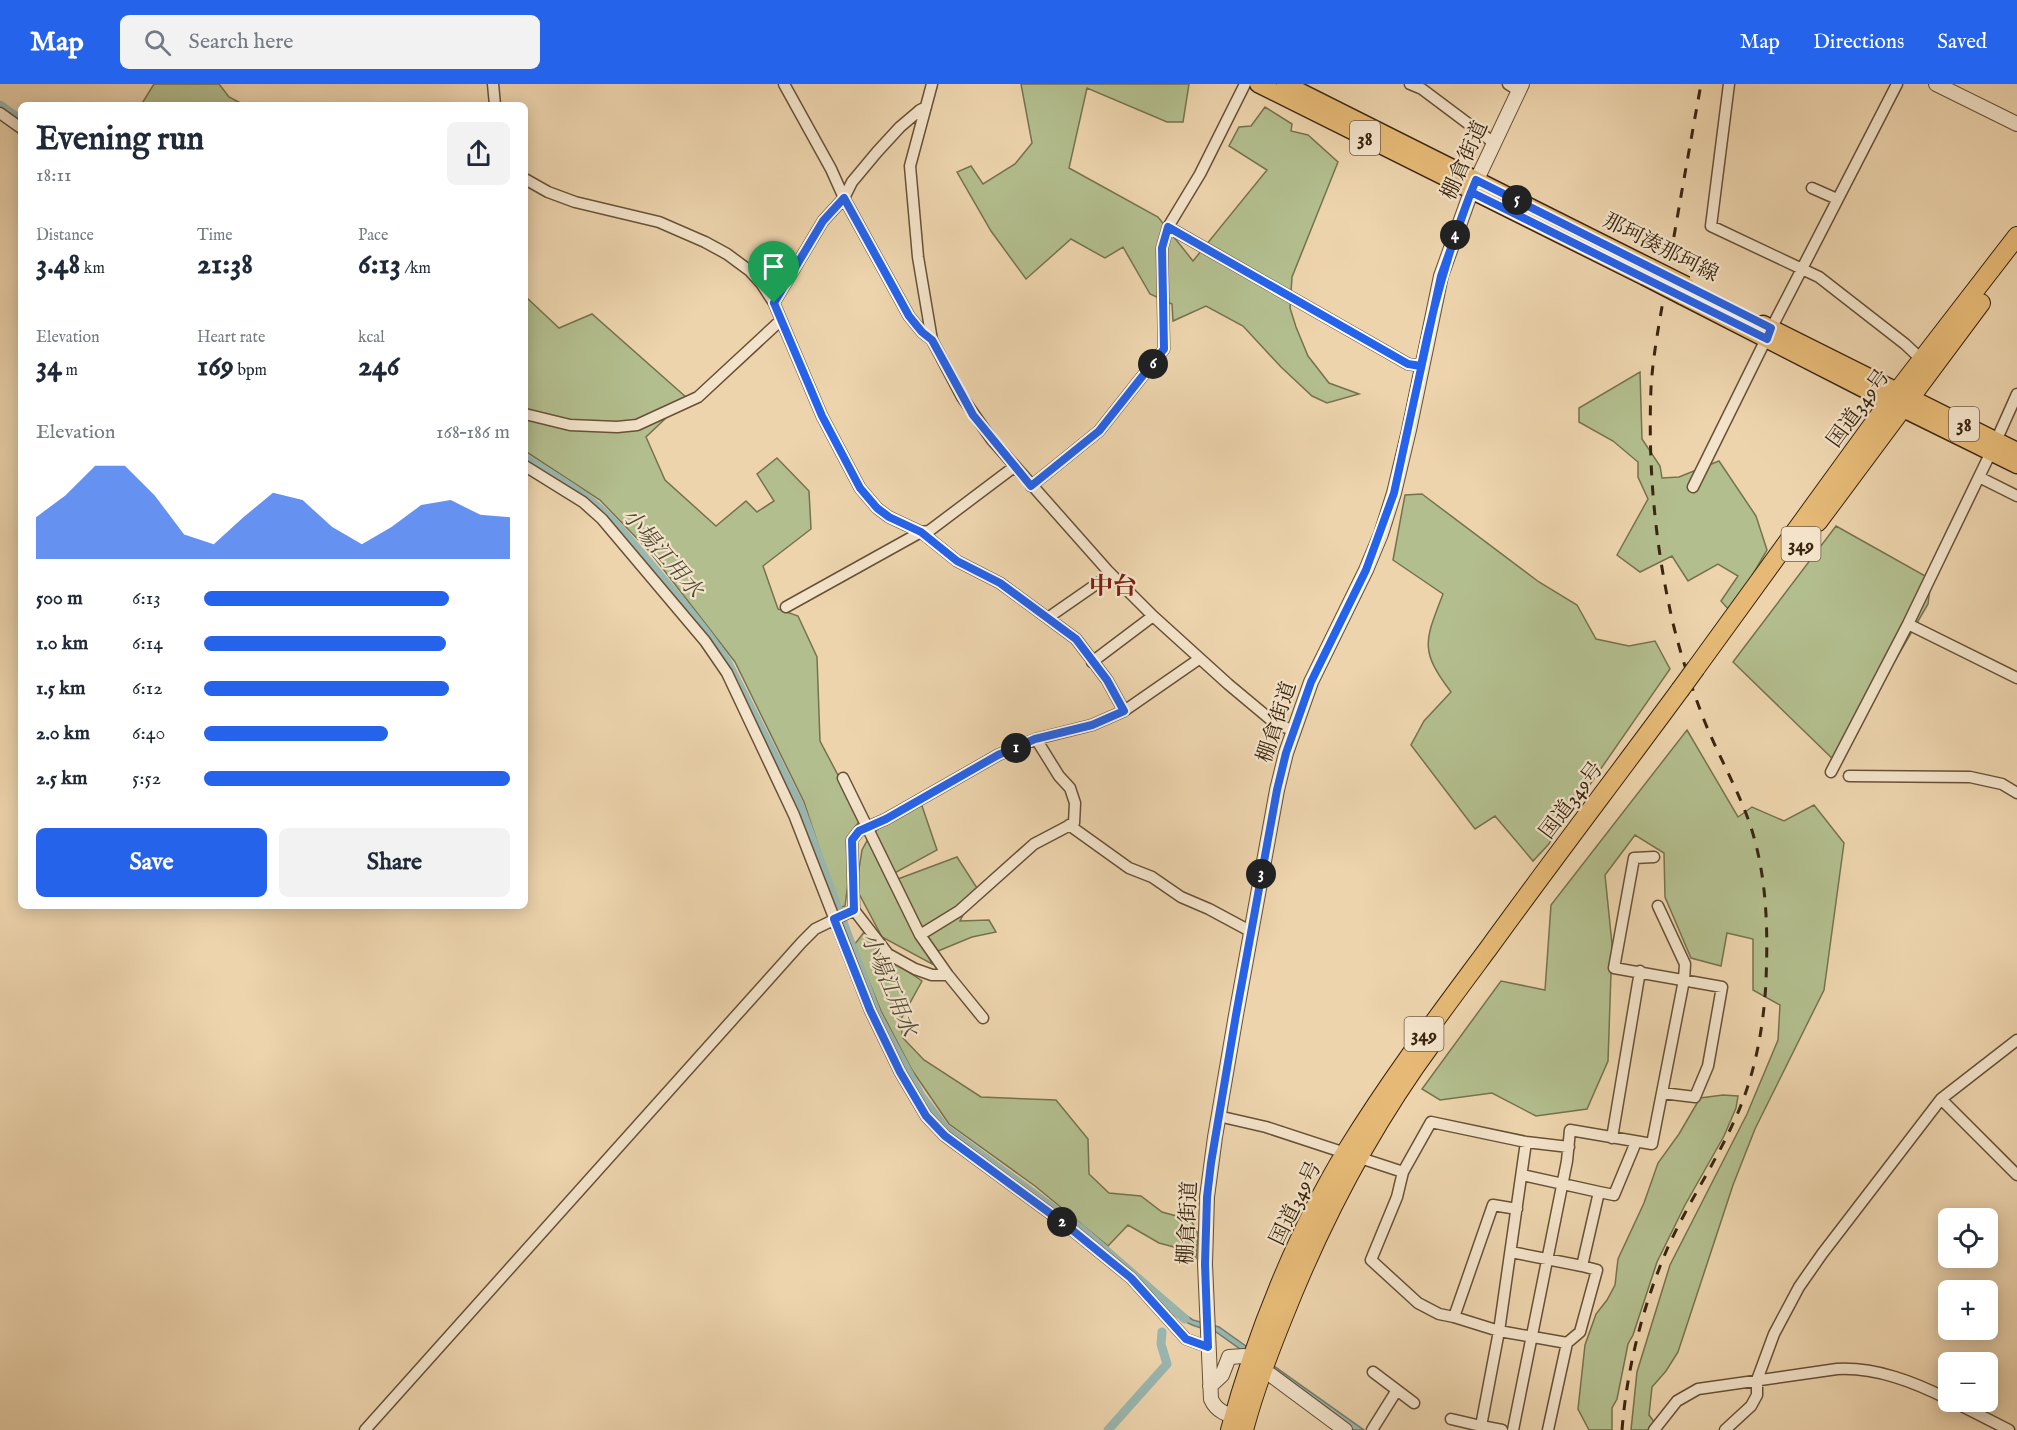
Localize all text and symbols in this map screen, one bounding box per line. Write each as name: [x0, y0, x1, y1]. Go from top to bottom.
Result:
search box: [120, 15, 540, 69]
text: Map: [30, 25, 84, 60]
icon: search: [141, 26, 174, 59]
text: Search here: [189, 28, 293, 56]
text: Map: [1740, 29, 1780, 56]
text: Directions: [1813, 29, 1904, 56]
text: Saved: [1937, 29, 1987, 56]
street label: 棚倉街道: [1436, 117, 1495, 204]
text: Evening run: [36, 119, 204, 161]
road number: 38: [1350, 121, 1380, 155]
button: share: [447, 122, 510, 185]
text: 18:11: [36, 163, 71, 188]
pin: 5: [1502, 185, 1532, 215]
text: 5: [1514, 190, 1520, 210]
street label: 那珂湊那珂線: [1598, 208, 1723, 289]
pin: 4: [1440, 220, 1470, 250]
text: 4: [1451, 225, 1459, 245]
text: Distance: [36, 226, 94, 246]
text: Time: [197, 226, 233, 246]
text: Pace: [358, 226, 388, 246]
pin: [748, 241, 799, 303]
text: 3.48: [36, 246, 80, 284]
text: 21:38: [197, 246, 253, 284]
text: 6:13: [358, 246, 401, 284]
icon: arrive: [757, 250, 790, 283]
text: km: [80, 259, 105, 279]
text: /km: [401, 259, 431, 279]
text: Elevation: [36, 328, 99, 348]
text: Heart rate: [197, 328, 265, 348]
text: kcal: [358, 328, 385, 348]
text: 34: [36, 348, 62, 386]
text: 169: [197, 348, 234, 386]
text: 246: [358, 348, 399, 386]
pin: 6: [1138, 349, 1168, 379]
text: 6: [1150, 354, 1156, 374]
text: m: [62, 361, 78, 381]
text: bpm: [234, 361, 267, 381]
street label: 国道349号: [1822, 364, 1897, 453]
road number: 38: [1949, 407, 1979, 441]
text: Elevation: [36, 420, 115, 445]
text: 168–186 m: [436, 420, 510, 445]
water label: 小場江用水: [615, 503, 709, 606]
road number: 349: [1782, 527, 1820, 561]
district label: 中台: [1089, 572, 1137, 603]
text: 500 m: [36, 586, 83, 611]
text: 6:13: [132, 586, 161, 611]
text: 1.0 km: [36, 631, 88, 656]
text: 6:14: [132, 631, 163, 656]
text: 1.5 km: [36, 676, 86, 701]
text: 6:12: [132, 676, 163, 701]
street label: 棚倉街道: [1252, 678, 1303, 767]
text: 2.0 km: [36, 721, 90, 746]
text: 6:40: [132, 721, 165, 746]
pin: 1: [1001, 733, 1031, 763]
text: 1: [1013, 738, 1019, 758]
street label: 国道349号: [1534, 757, 1610, 845]
text: 2.5 km: [36, 766, 87, 791]
text: 5:52: [132, 766, 161, 791]
button: Save: [36, 828, 267, 897]
button: Share: [279, 828, 510, 897]
pin: 3: [1246, 859, 1276, 889]
text: 3: [1258, 864, 1264, 884]
water label: 小場江用水: [854, 929, 923, 1043]
road number: 349: [1404, 1017, 1444, 1051]
street label: 国道349号: [1264, 1157, 1328, 1250]
street label: 棚倉街道: [1173, 1180, 1204, 1266]
pin: 2: [1047, 1207, 1077, 1237]
map controls: [1938, 1208, 1998, 1412]
button: locate: [1938, 1208, 1998, 1268]
text: 2: [1058, 1212, 1066, 1232]
button: +: [1938, 1280, 1998, 1340]
button: −: [1938, 1352, 1998, 1412]

